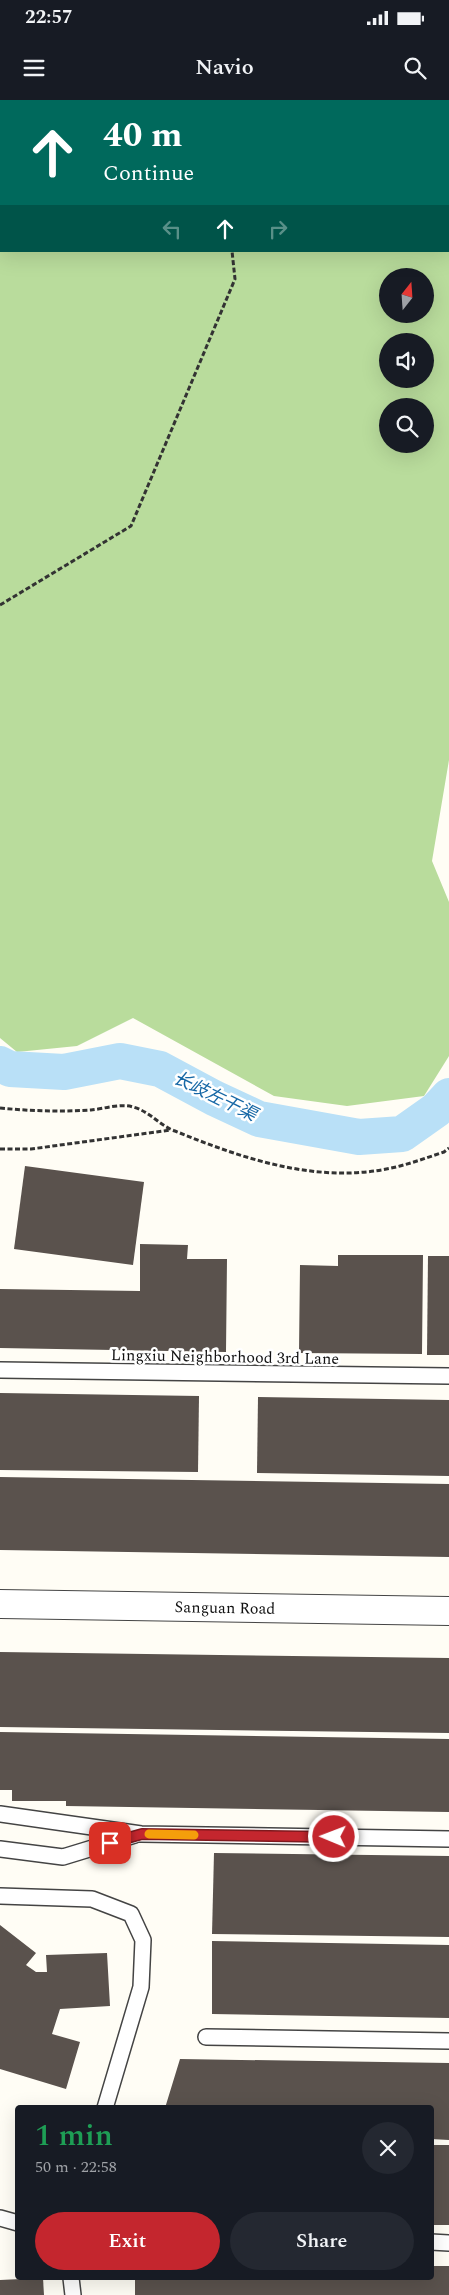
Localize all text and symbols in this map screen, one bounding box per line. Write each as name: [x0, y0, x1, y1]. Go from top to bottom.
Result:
text: 22:57: [25, 3, 73, 32]
text: Navio: [195, 51, 254, 84]
icon: menu: [20, 54, 48, 82]
icon: search: [401, 54, 429, 82]
text: 40 m: [103, 109, 183, 162]
icon: ahead: [20, 120, 85, 185]
text: Continue: [103, 157, 194, 190]
icon: left: [158, 215, 186, 243]
icon: ahead: [211, 215, 239, 243]
icon: right: [264, 215, 292, 243]
north arrow: [379, 268, 434, 322]
map controls: [379, 268, 434, 453]
button: sound: [379, 333, 434, 388]
button: search: [379, 398, 434, 453]
water label: 长歧左干渠: [168, 1065, 264, 1130]
street label: Lingxiu Neighborhood 3rd Lane: [111, 1343, 339, 1371]
street label: Sanguan Road: [174, 1595, 276, 1621]
position arrow: [307, 1810, 359, 1862]
pin: [89, 1822, 131, 1864]
icon: arrive: [96, 1829, 124, 1857]
text: 1 min: [35, 2113, 113, 2159]
button: close: [362, 2122, 414, 2174]
text: 50 m · 22:58: [35, 2155, 117, 2179]
button: Exit: [35, 2212, 220, 2270]
button: Share: [230, 2212, 414, 2270]

